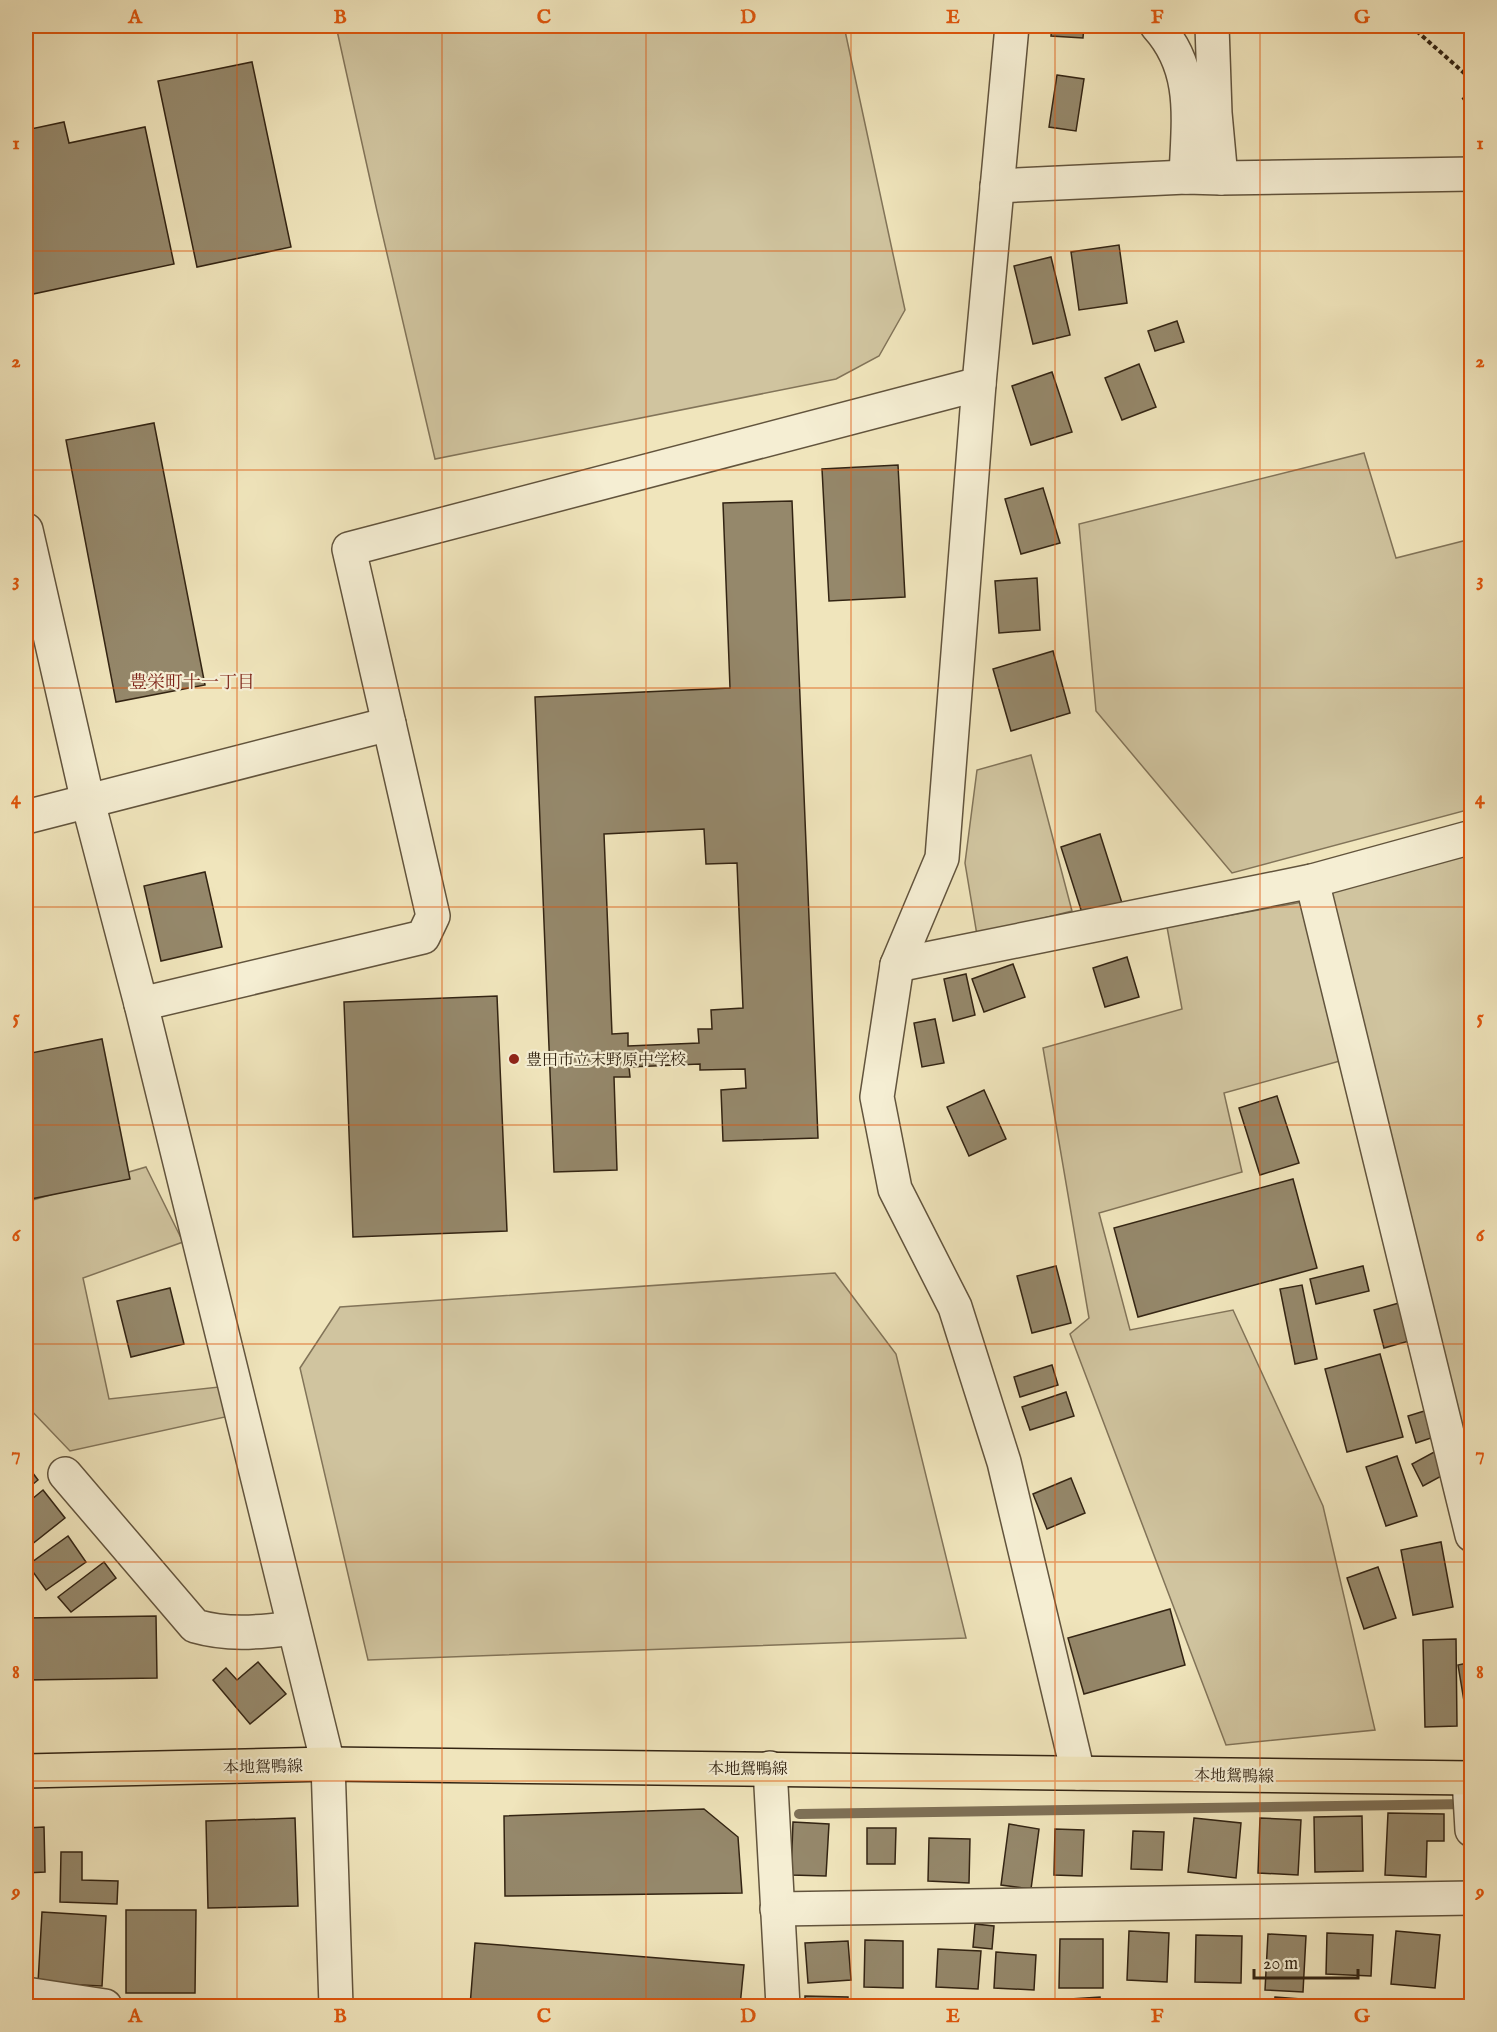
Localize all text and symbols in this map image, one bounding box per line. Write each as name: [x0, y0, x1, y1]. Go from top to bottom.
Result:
text: A: [127, 5, 143, 30]
text: B: [333, 5, 347, 30]
text: C: [537, 5, 551, 30]
text: D: [740, 5, 756, 30]
text: E: [946, 5, 960, 30]
text: F: [1151, 5, 1164, 30]
text: G: [1354, 5, 1371, 30]
text: 1: [12, 131, 20, 156]
text: 1: [1476, 131, 1484, 156]
text: 2: [11, 349, 21, 374]
text: 2: [1475, 349, 1485, 374]
text: 3: [12, 568, 20, 593]
text: 3: [1476, 568, 1484, 593]
district label: 豊栄町十一丁目: [129, 672, 255, 695]
text: 4: [11, 786, 22, 811]
text: 4: [1475, 786, 1486, 811]
text: 5: [12, 1005, 20, 1030]
text: 5: [1476, 1005, 1484, 1030]
place label: 豊田市立末野原中学校: [526, 1051, 686, 1071]
marker: 豊田市立末野原中学校: [507, 1052, 521, 1066]
text: 6: [12, 1223, 22, 1248]
text: 6: [1476, 1223, 1486, 1248]
text: 7: [11, 1442, 21, 1467]
text: 7: [1475, 1442, 1485, 1467]
text: 8: [12, 1660, 20, 1685]
text: 8: [1476, 1660, 1484, 1685]
street label: 本地鴛鴨線: [223, 1757, 303, 1779]
street label: 本地鴛鴨線: [708, 1760, 788, 1780]
street label: 本地鴛鴨線: [1194, 1766, 1274, 1788]
text: 9: [11, 1879, 21, 1904]
text: 9: [1475, 1879, 1485, 1904]
scale bar: [1254, 1942, 1358, 1980]
text: 20 m: [1263, 1953, 1298, 1976]
text: A: [127, 2004, 143, 2029]
text: B: [333, 2004, 347, 2029]
text: C: [537, 2004, 551, 2029]
text: D: [740, 2004, 756, 2029]
text: E: [946, 2004, 960, 2029]
text: F: [1151, 2004, 1164, 2029]
text: G: [1354, 2004, 1371, 2029]

